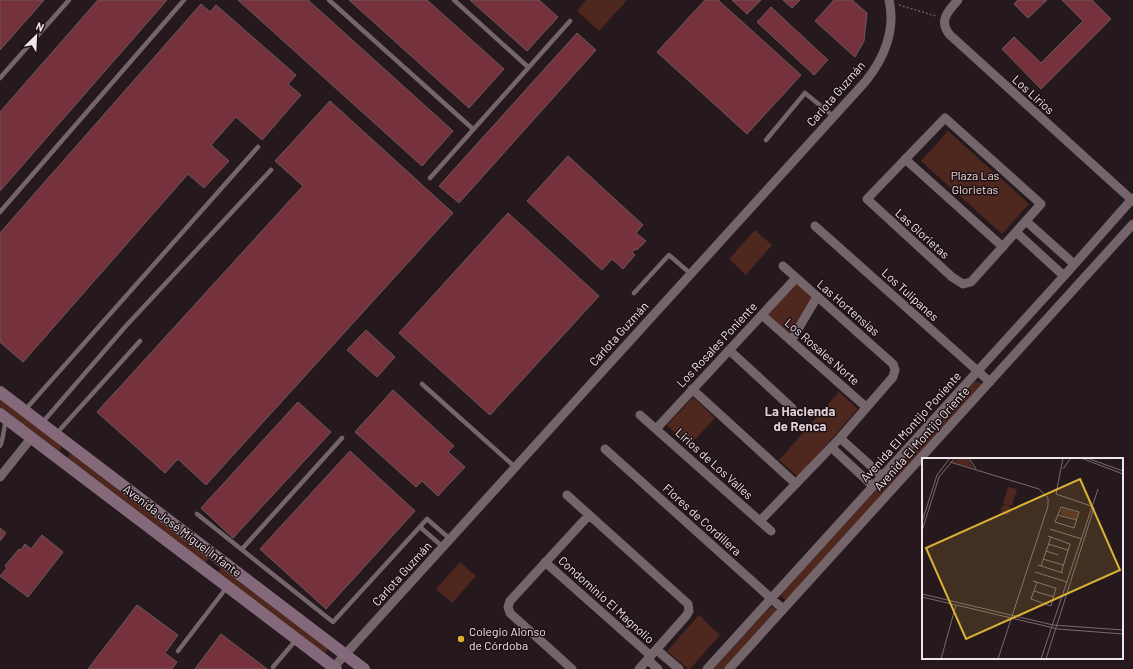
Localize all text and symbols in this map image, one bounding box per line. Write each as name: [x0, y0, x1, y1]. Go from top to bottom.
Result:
north arrow: [16, 16, 56, 56]
text: N: [34, 19, 46, 34]
street label: Carlota Guzmán: [803, 58, 867, 129]
street label: Los Lirios: [1010, 72, 1058, 117]
park label: Plaza Las Glorietas: [951, 168, 1000, 196]
street label: Las Glorietas: [893, 205, 953, 261]
street label: Los Tulipanes: [879, 265, 942, 323]
street label: Las Hortensias: [815, 276, 883, 338]
street label: Carlota Guzmán: [586, 298, 651, 368]
street label: Los Rosales Poniente: [673, 299, 759, 390]
street label: Los Rosales Norte: [782, 315, 863, 387]
street label: Avenida El Montijo Poniente: [857, 368, 963, 484]
street label: Avenida El Montijo Oriente: [871, 383, 972, 493]
district label: La Hacienda de Renca: [765, 403, 835, 434]
street label: Lirios de Los Valles: [673, 425, 756, 502]
inset map: [922, 458, 1123, 659]
street label: Flores de Cordillera: [661, 480, 745, 558]
street label: Avenida José Miguel Infante: [121, 481, 244, 579]
street label: Carlota Guzmán: [369, 538, 434, 608]
street label: Condominio El Magnolio: [556, 553, 657, 646]
place label: Colegio Alonso de Córdoba: [469, 624, 546, 652]
marker: Colegio Alonso de Córdoba: [456, 634, 466, 644]

